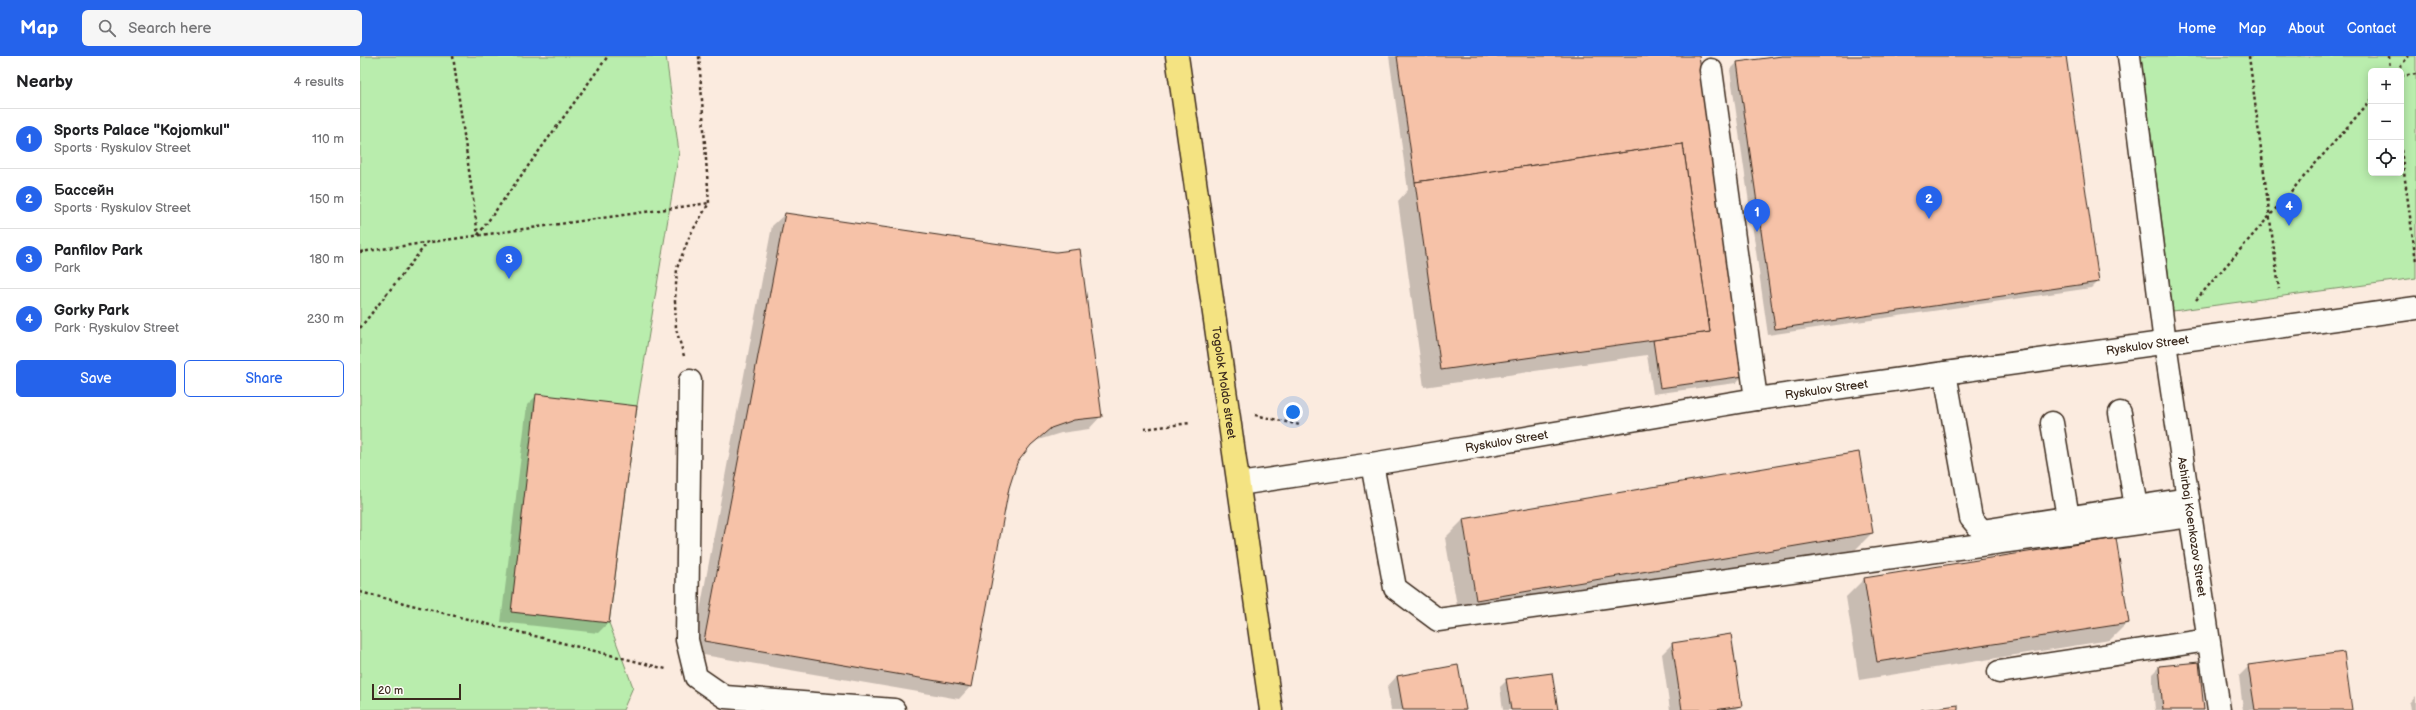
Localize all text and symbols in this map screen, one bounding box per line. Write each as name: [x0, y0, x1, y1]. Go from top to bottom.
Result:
search box: [82, 10, 362, 46]
text: Map: [20, 17, 58, 40]
icon: search: [96, 17, 118, 39]
text: Search here: [128, 19, 211, 38]
text: Home: [2178, 20, 2216, 37]
text: Map: [2238, 20, 2266, 37]
text: About: [2288, 20, 2325, 37]
text: Contact: [2347, 20, 2396, 37]
map controls: [2368, 68, 2404, 176]
button: +: [2368, 68, 2404, 104]
text: Nearby: [16, 72, 73, 92]
text: 4 results: [294, 74, 344, 90]
button: −: [2368, 104, 2404, 140]
text: Sports Palace "Kojomkul": [54, 121, 230, 140]
text: 1: [26, 131, 32, 147]
text: 110 m: [312, 131, 344, 147]
text: Sports · Ryskulov Street: [54, 140, 191, 156]
button: locate: [2368, 140, 2404, 176]
text: Бассейн: [54, 181, 114, 200]
pin: 2: [1916, 186, 1942, 219]
text: 2: [25, 191, 33, 207]
text: 150 m: [310, 191, 344, 207]
pin: 4: [2276, 193, 2302, 226]
pin: 1: [1744, 199, 1770, 232]
text: Sports · Ryskulov Street: [54, 200, 191, 216]
text: Panfilov Park: [54, 241, 143, 260]
pin: 3: [496, 246, 522, 279]
text: 3: [25, 251, 33, 267]
text: 180 m: [309, 251, 344, 267]
text: Park: [54, 260, 80, 276]
text: Gorky Park: [54, 301, 129, 320]
text: 4: [25, 311, 33, 327]
text: 230 m: [307, 311, 344, 327]
text: Park · Ryskulov Street: [54, 320, 179, 336]
street label: Togolok Moldo street: [1208, 325, 1239, 440]
street label: Ryskulov Street: [2105, 332, 2190, 358]
button: Save: [16, 360, 176, 397]
button: Share: [184, 360, 344, 397]
street label: Ryskulov Street: [1784, 376, 1869, 402]
your location: [1283, 402, 1303, 422]
street label: Ryskulov Street: [1464, 427, 1549, 456]
street label: Ashirbaj Koenkozov Street: [2174, 456, 2210, 598]
scale bar: [372, 682, 461, 701]
text: 20 m: [378, 684, 403, 697]

